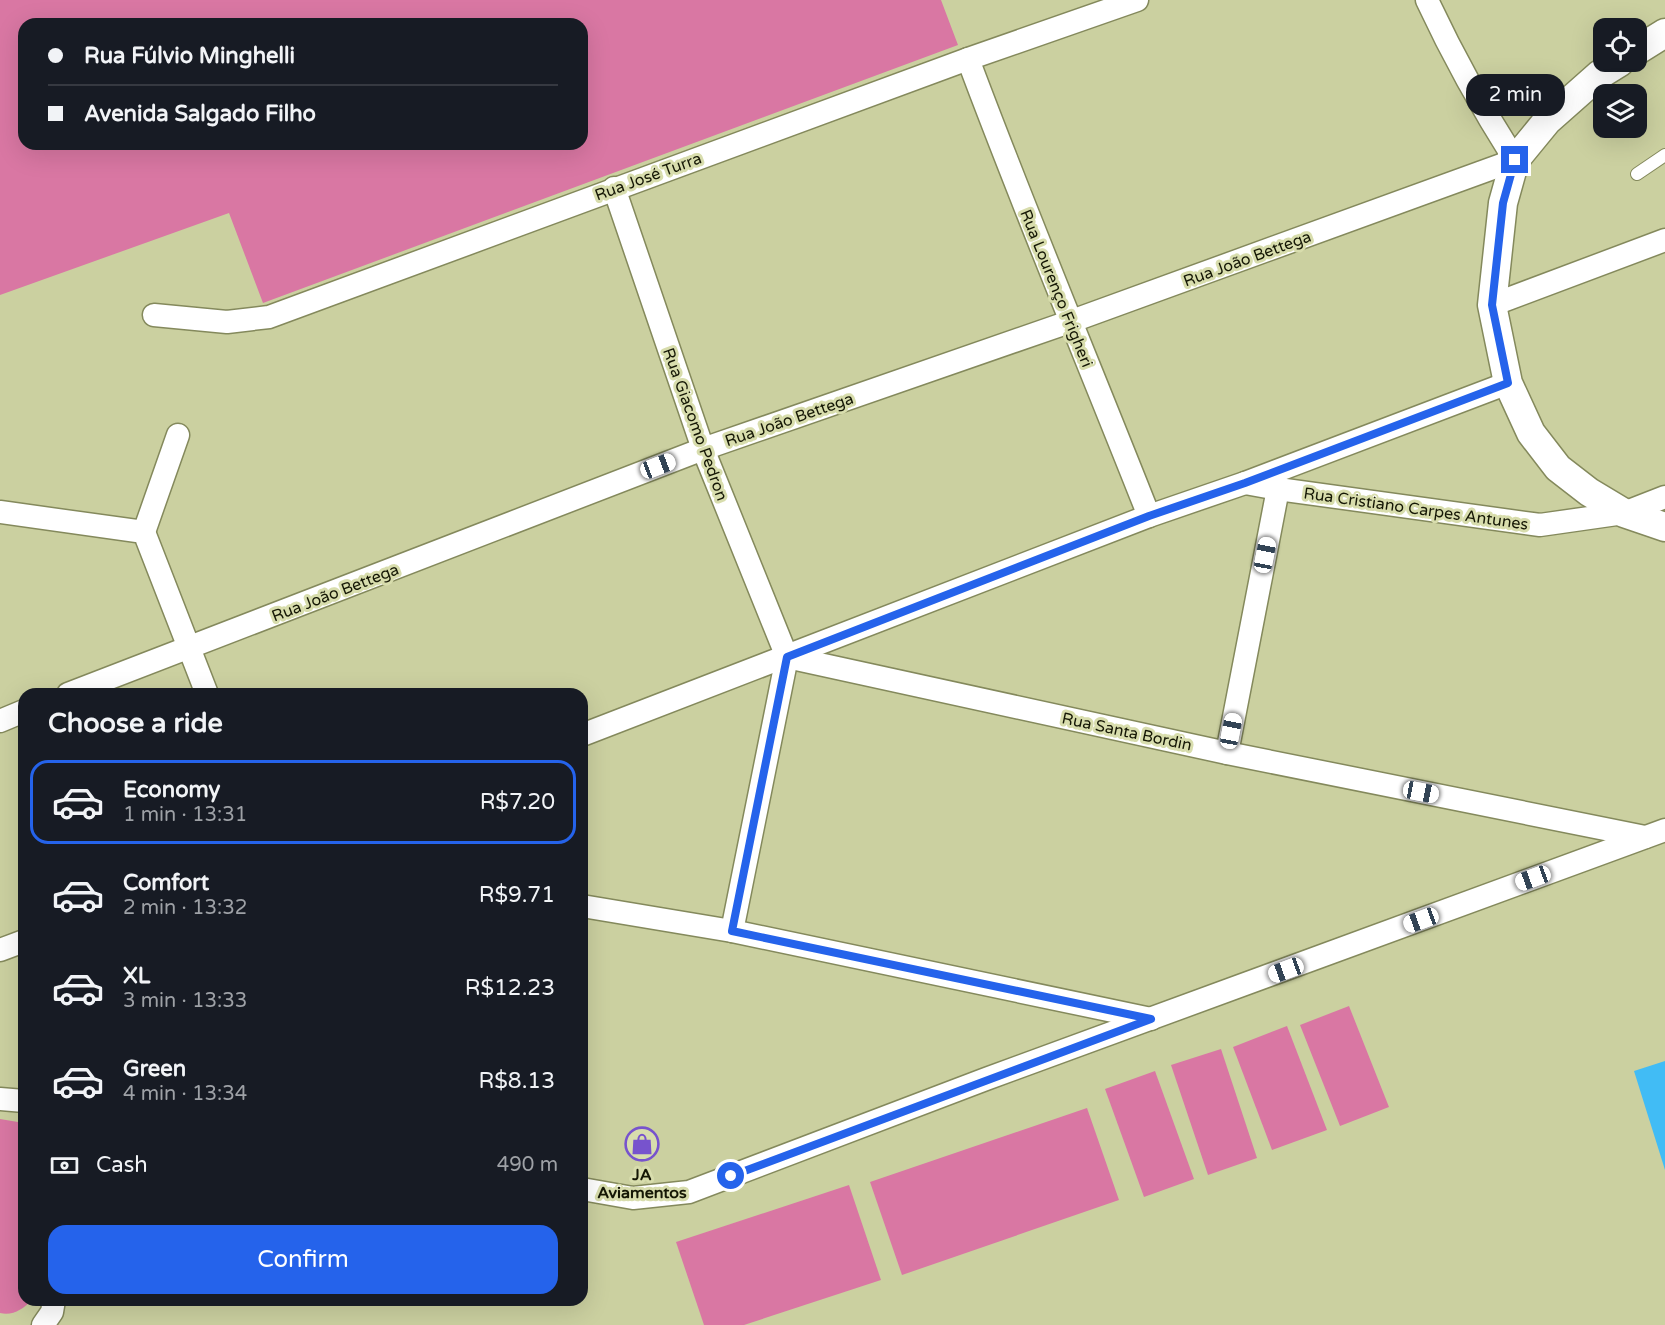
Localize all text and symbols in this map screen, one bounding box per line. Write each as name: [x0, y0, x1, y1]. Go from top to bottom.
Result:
map controls: [1593, 18, 1647, 138]
button: locate: [1593, 18, 1647, 72]
text: Rua Fúlvio Minghelli: [84, 43, 295, 69]
callout: 2 min: [1466, 73, 1564, 115]
text: 2 min: [1489, 83, 1542, 107]
button: layers: [1593, 84, 1647, 138]
text: Avenida Salgado Filho: [84, 101, 316, 127]
route end: [1501, 146, 1528, 173]
street label: Rua José Turra: [592, 148, 704, 206]
street label: Rua Lourenço Frigheri: [1015, 207, 1097, 370]
street label: Rua João Bettega: [1181, 227, 1314, 291]
street label: Rua Giacomo Pedron: [658, 345, 732, 503]
street label: Rua João Bettega: [722, 389, 856, 451]
car: [638, 451, 678, 481]
street label: Rua Cristiano Carpes Antunes: [1302, 483, 1530, 535]
car: [1253, 536, 1277, 574]
street label: Rua João Bettega: [269, 559, 402, 626]
text: Choose a ride: [48, 707, 223, 740]
street label: Rua Santa Bordin: [1060, 708, 1194, 756]
car: [1219, 712, 1243, 750]
icon: car: [51, 775, 105, 829]
text: Economy: [123, 777, 220, 803]
car: [1402, 780, 1440, 804]
text: R$7.20: [480, 789, 555, 815]
text: 1 min · 13:31: [123, 803, 247, 827]
car: [1513, 863, 1553, 893]
icon: car: [51, 868, 105, 922]
text: Comfort: [123, 870, 209, 896]
text: R$9.71: [479, 882, 555, 908]
text: 2 min · 13:32: [123, 896, 247, 920]
car: [1401, 905, 1441, 935]
car: [1266, 955, 1306, 985]
icon: car: [51, 961, 105, 1015]
text: XL: [123, 963, 150, 989]
text: R$12.23: [465, 975, 555, 1001]
text: 3 min · 13:33: [123, 989, 247, 1013]
icon: car: [51, 1054, 105, 1108]
text: Green: [123, 1056, 186, 1082]
text: R$8.13: [479, 1068, 555, 1094]
text: 4 min · 13:34: [123, 1082, 247, 1106]
shop icon: JA Aviamentos: [624, 1126, 660, 1162]
icon: cash: [48, 1149, 81, 1182]
text: Cash: [96, 1152, 148, 1178]
text: 490 m: [497, 1153, 558, 1177]
route start: [717, 1162, 744, 1189]
place label: JA Aviamentos: [597, 1165, 687, 1203]
button: Confirm: [48, 1225, 558, 1294]

